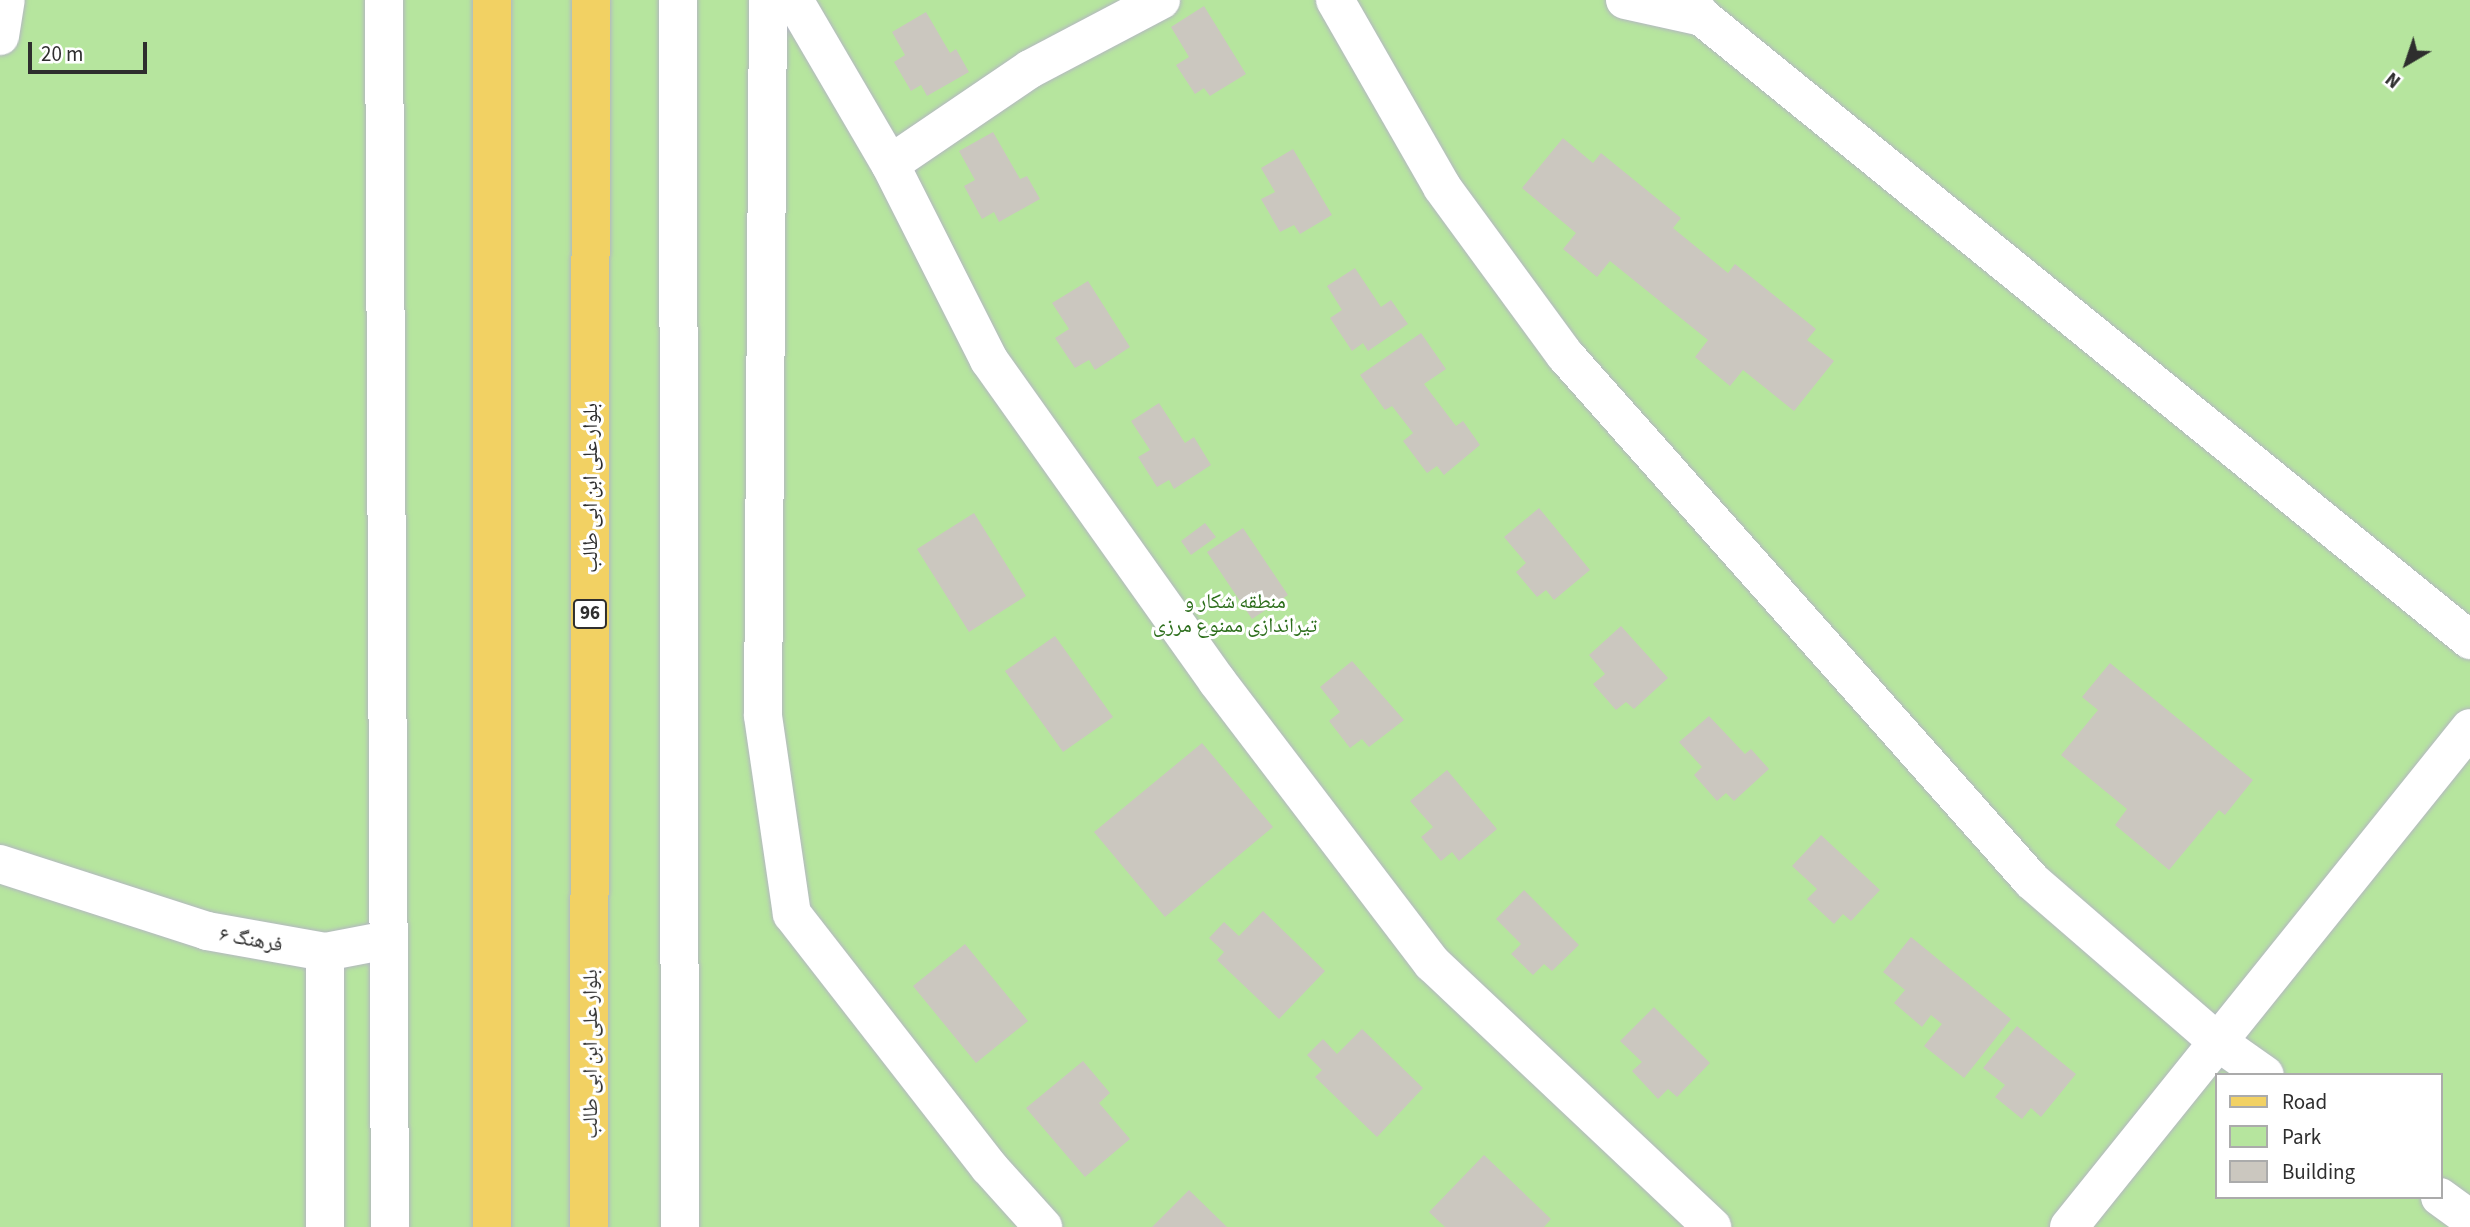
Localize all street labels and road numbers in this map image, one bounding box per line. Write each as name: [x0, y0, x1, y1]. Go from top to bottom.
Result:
street label: بلوار علی ابن ابی طالب: [577, 403, 603, 573]
road number: 96: [572, 598, 608, 629]
street label: فرهنگ ۶: [217, 921, 285, 957]
street label: بلوار علی ابن ابی طالب: [577, 969, 603, 1139]

